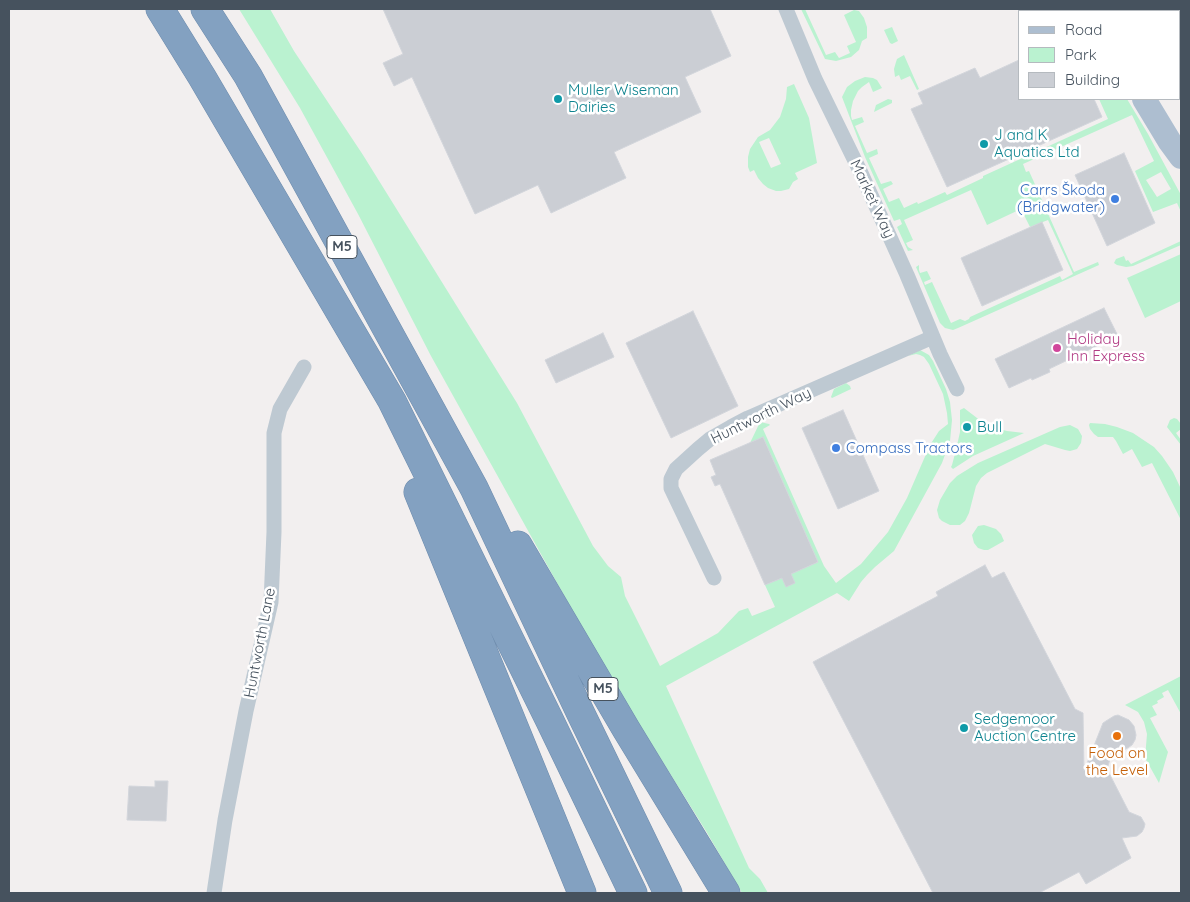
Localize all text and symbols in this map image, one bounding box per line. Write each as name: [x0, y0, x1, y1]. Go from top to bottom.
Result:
legend: [1018, 10, 1180, 100]
text: Road: [1065, 20, 1102, 39]
text: Park: [1065, 45, 1097, 64]
text: Building: [1065, 70, 1120, 89]
place label: Muller Wiseman Dairies: [568, 81, 679, 116]
marker: Muller Wiseman Dairies: [552, 93, 564, 105]
place label: J and K Aquatics Ltd: [994, 126, 1080, 161]
marker: J and K Aquatics Ltd: [978, 138, 990, 150]
street label: Market Way: [846, 157, 898, 241]
place label: Carrs Škoda (Bridgwater): [1017, 181, 1105, 216]
marker: Carrs Škoda (Bridgwater): [1109, 193, 1121, 205]
road number: M5: [327, 236, 357, 258]
place label: Holiday Inn Express: [1067, 330, 1145, 365]
marker: Holiday Inn Express: [1051, 342, 1063, 354]
street label: Huntworth Way: [708, 384, 814, 448]
place label: Bull: [977, 418, 1002, 436]
marker: Bull: [961, 421, 973, 433]
place label: Compass Tractors: [846, 439, 972, 457]
marker: Compass Tractors: [830, 442, 842, 454]
street label: Huntworth Lane: [241, 586, 279, 700]
road number: M5: [588, 678, 618, 701]
place label: Sedgemoor Auction Centre: [974, 710, 1076, 745]
marker: Sedgemoor Auction Centre: [958, 722, 970, 734]
marker: Food on the Level: [1111, 730, 1123, 742]
place label: Food on the Level: [1086, 744, 1148, 779]

